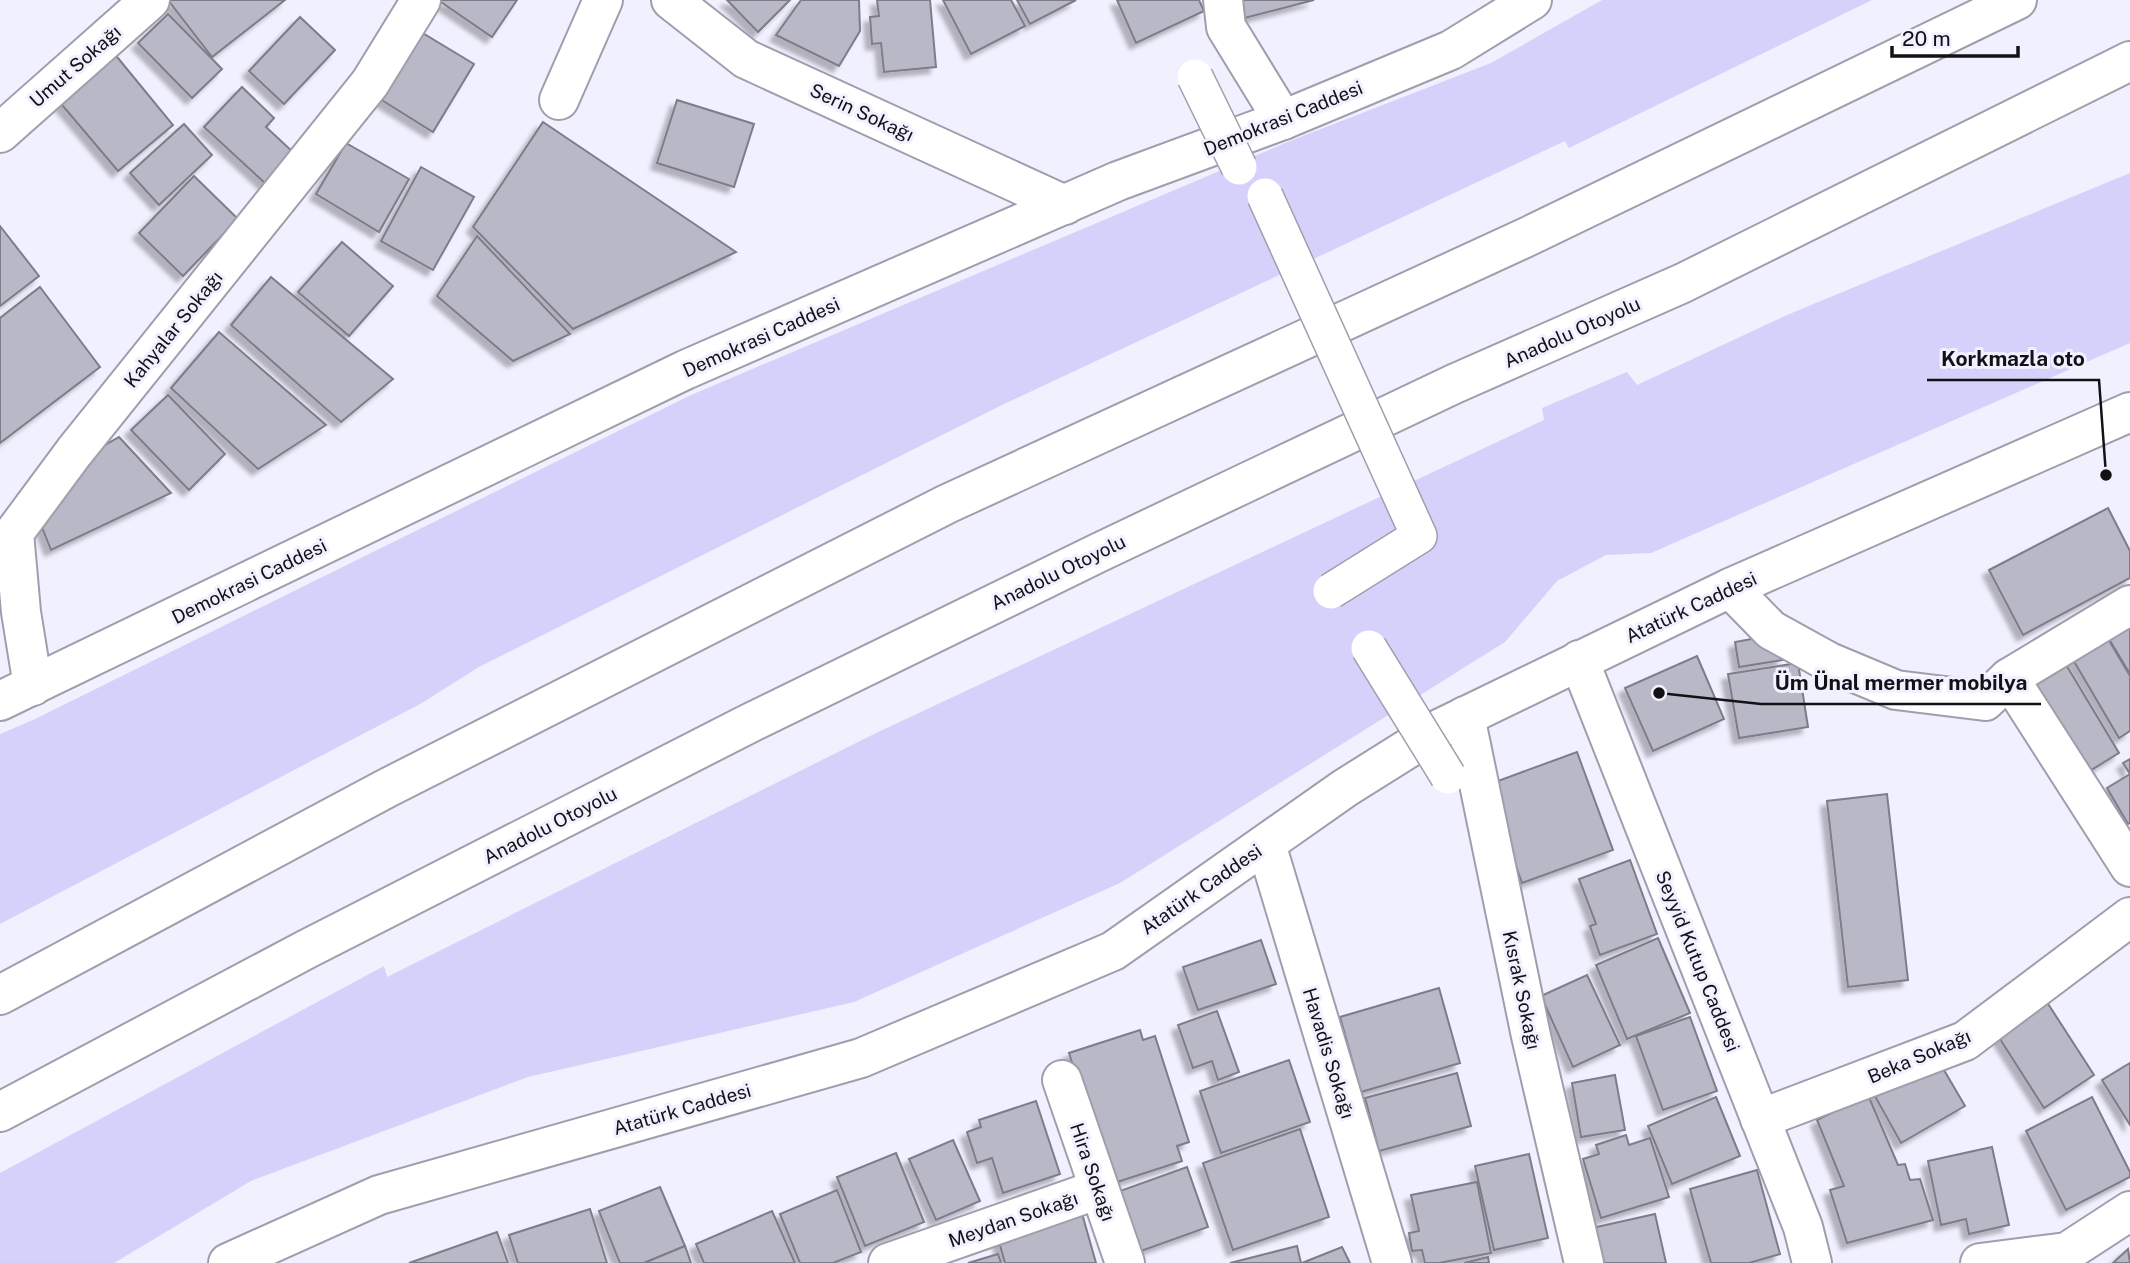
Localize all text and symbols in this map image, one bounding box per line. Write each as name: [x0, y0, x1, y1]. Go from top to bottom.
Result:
scale bar: [1892, 14, 2018, 58]
street label: Umut Sokağı: [25, 20, 125, 112]
text: 20 m: [1902, 26, 1951, 51]
street label: Demokrasi Caddesi: [1200, 76, 1366, 160]
street label: Serin Sokağı: [807, 78, 917, 146]
street label: Kahyalar Sokağı: [119, 266, 227, 392]
street label: Anadolu Otoyolu: [1500, 292, 1644, 372]
street label: Demokrasi Caddesi: [679, 293, 843, 381]
callout: Korkmazla oto: [1927, 338, 2099, 380]
text: Korkmazla oto: [1941, 346, 2085, 371]
street label: Anadolu Otoyolu: [987, 530, 1129, 614]
street label: Demokrasi Caddesi: [168, 534, 330, 628]
street label: Atatürk Caddesi: [1622, 567, 1760, 647]
callout: Üm Ünal mermer mobilya: [1761, 662, 2041, 704]
text: Üm Ünal mermer mobilya: [1775, 670, 2027, 695]
street label: Anadolu Otoyolu: [480, 782, 620, 868]
street label: Atatürk Caddesi: [1136, 839, 1266, 939]
street label: Seyyid Kutup Caddesi: [1652, 867, 1744, 1055]
street label: Kısrak Sokağı: [1499, 929, 1545, 1051]
street label: Havadis Sokağı: [1299, 985, 1359, 1121]
street label: Beka Sokağı: [1864, 1024, 1974, 1088]
street label: Atatürk Caddesi: [611, 1079, 753, 1139]
street label: Hira Sokağı: [1066, 1120, 1120, 1224]
street label: Meydan Sokağı: [945, 1187, 1081, 1251]

